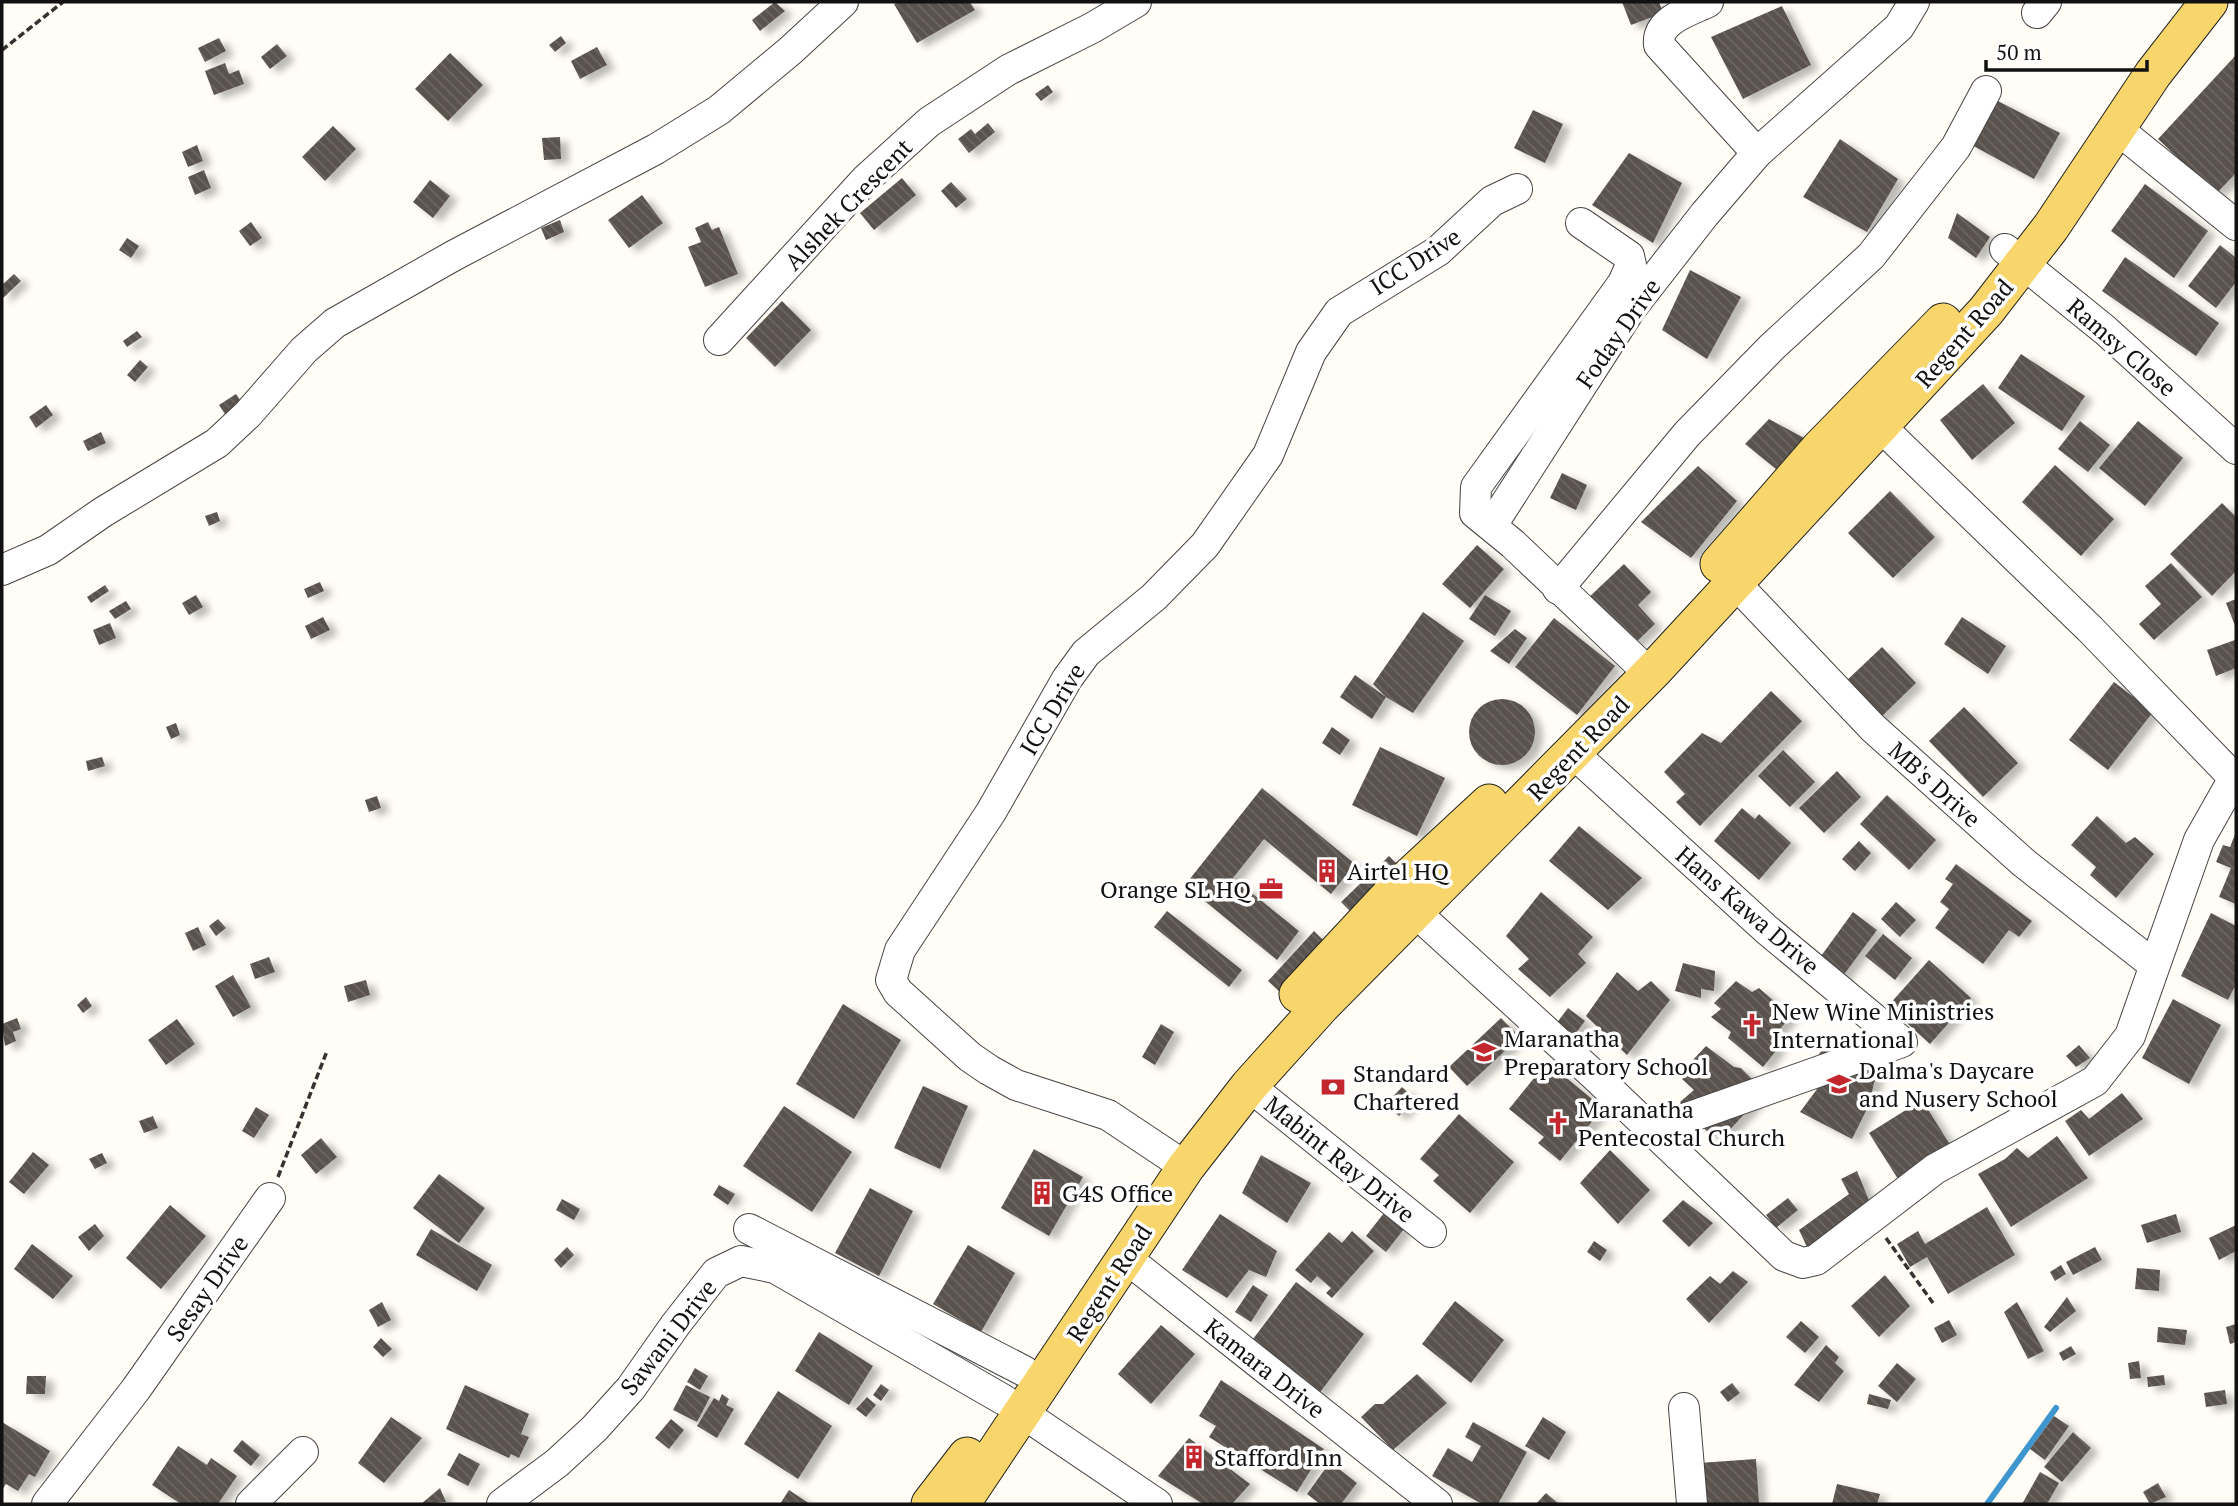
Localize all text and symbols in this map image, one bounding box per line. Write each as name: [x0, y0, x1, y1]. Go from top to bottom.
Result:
scale bar: [1986, 28, 2147, 72]
text: 50 m: [1996, 38, 2042, 66]
street label: Alshek Crescent: [777, 131, 919, 277]
street label: ICC Drive: [1364, 220, 1466, 302]
street label: Foday Drive: [1568, 272, 1668, 394]
street label: Regent Road: [1908, 272, 2020, 394]
street label: Ramsy Close: [2061, 291, 2183, 403]
street label: ICC Drive: [1012, 657, 1092, 761]
street label: Regent Road: [1520, 689, 1636, 807]
street label: MB's Drive: [1882, 734, 1988, 834]
street label: Hans Kawa Drive: [1669, 839, 1827, 981]
place label: Airtel HQ: [1347, 855, 1450, 887]
building icon: Airtel HQ: [1313, 857, 1341, 885]
place label: Orange SL HQ: [1100, 873, 1252, 905]
office icon: Orange SL HQ: [1257, 875, 1285, 903]
place label: New Wine Ministries International: [1772, 995, 1994, 1055]
church icon: New Wine Ministries International: [1738, 1011, 1766, 1039]
place label: Maranatha Preparatory School: [1504, 1022, 1708, 1082]
school or university icon: Maranatha Preparatory School: [1470, 1038, 1498, 1066]
place label: Dalma's Daycare and Nusery School: [1859, 1054, 2058, 1114]
place label: Standard Chartered: [1353, 1057, 1459, 1117]
school or university icon: Dalma's Daycare and Nusery School: [1825, 1070, 1853, 1098]
bank icon: Standard Chartered: [1319, 1073, 1347, 1101]
street label: Mabint Ray Drive: [1258, 1088, 1422, 1230]
place label: Maranatha Pentecostal Church: [1578, 1093, 1785, 1153]
church icon: Maranatha Pentecostal Church: [1544, 1109, 1572, 1137]
place label: G4S Office: [1062, 1177, 1173, 1209]
building icon: G4S Office: [1028, 1179, 1056, 1207]
street label: Regent Road: [1059, 1218, 1159, 1348]
street label: Sesay Drive: [159, 1229, 255, 1347]
street label: Sawani Drive: [613, 1272, 723, 1402]
street label: Kamara Drive: [1198, 1311, 1332, 1425]
place label: Stafford Inn: [1214, 1441, 1342, 1473]
building icon: Stafford Inn: [1180, 1443, 1208, 1471]

